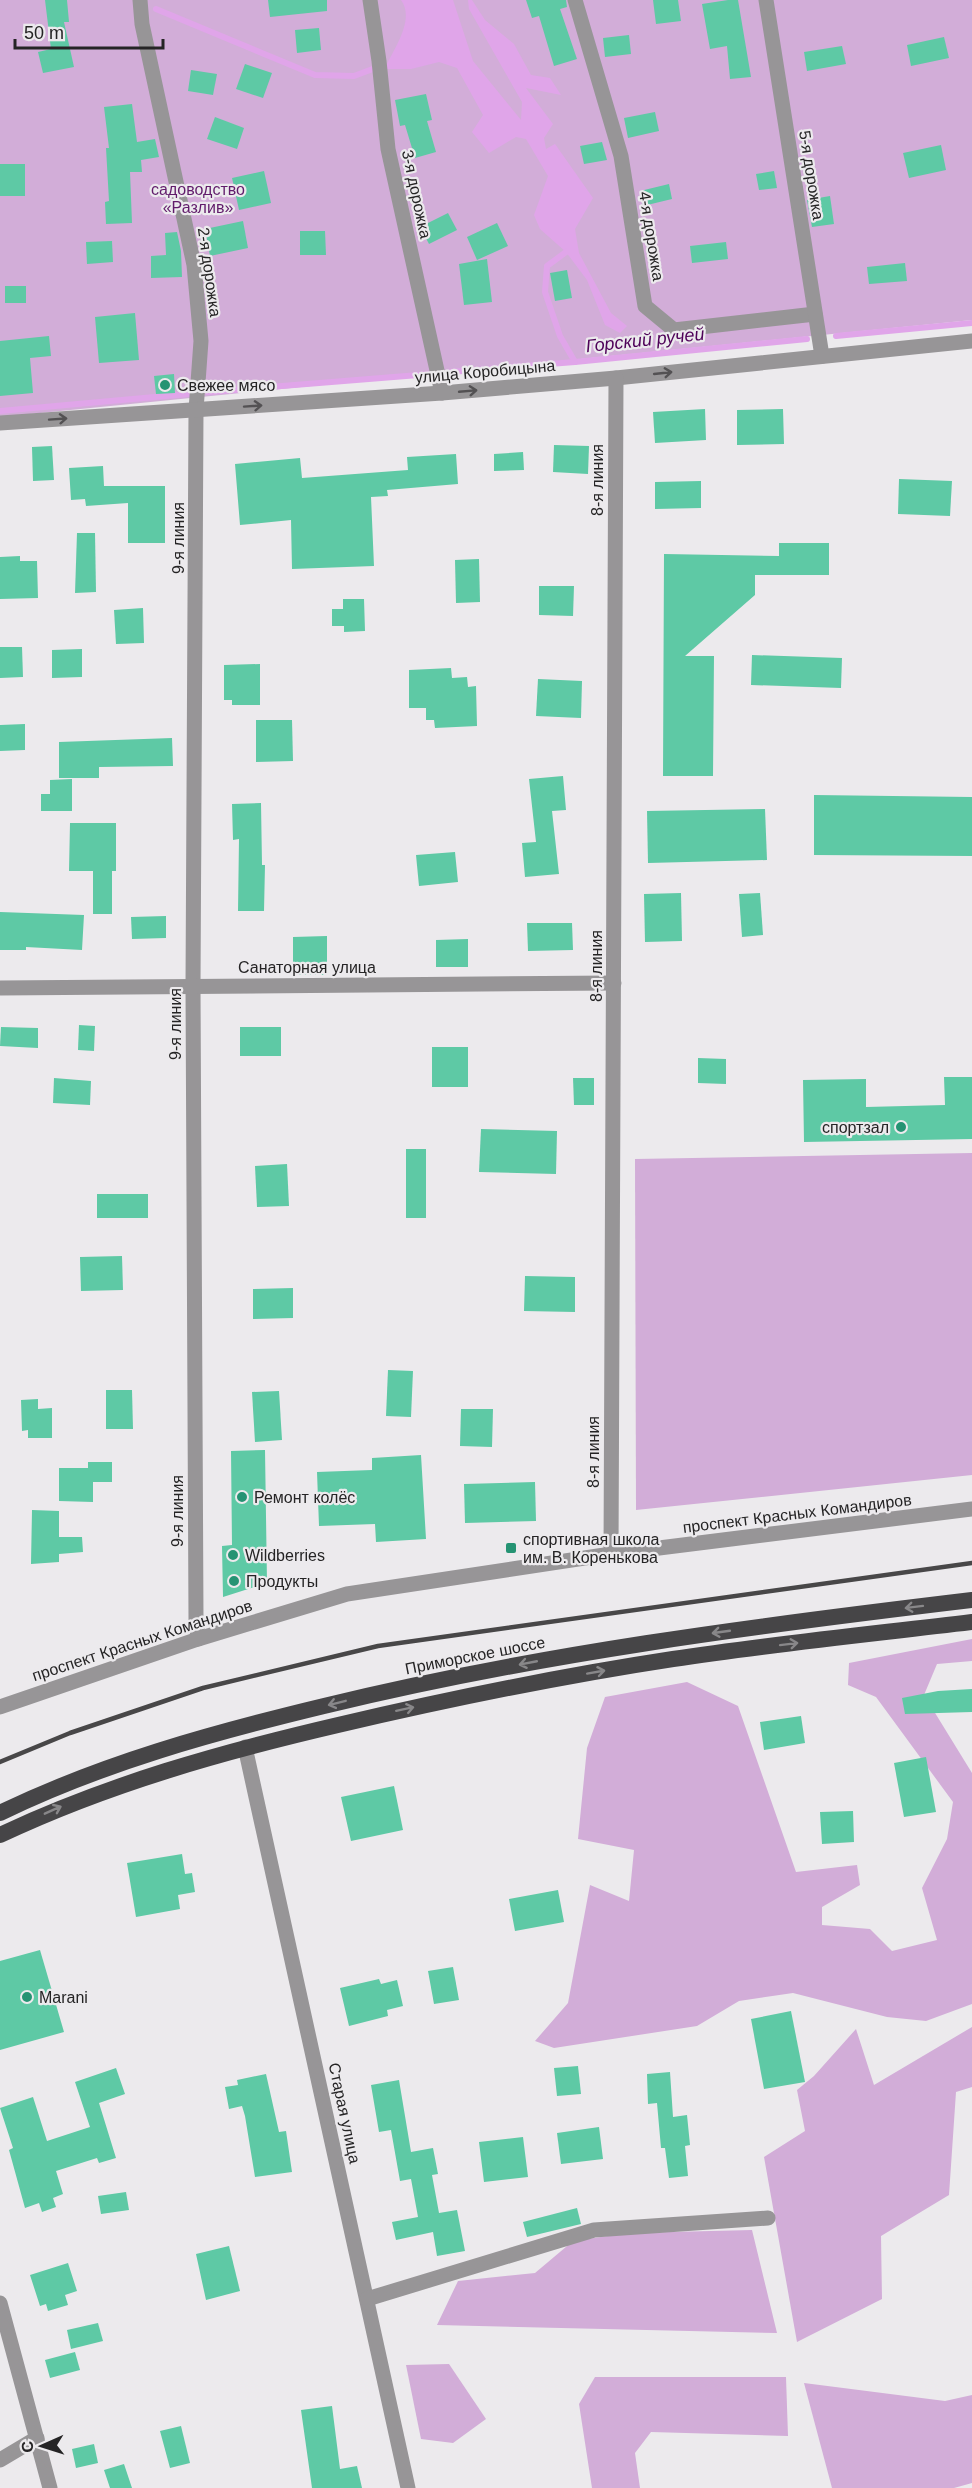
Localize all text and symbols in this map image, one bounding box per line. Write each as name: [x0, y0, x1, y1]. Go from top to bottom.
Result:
scale bar: [15, 12, 164, 50]
text: 50 m: [24, 23, 64, 43]
street label: 5-я дорожка: [796, 129, 827, 221]
street label: 3-я дорожка: [399, 148, 434, 240]
park label: садоводство «Разлив»: [151, 181, 245, 216]
street label: 4-я дорожка: [636, 190, 667, 282]
street label: 2-я дорожка: [195, 226, 224, 318]
water label: Горский ручей: [585, 324, 705, 356]
street label: улица Коробицына: [414, 357, 556, 386]
one-way arrow: [652, 367, 672, 378]
place label: Свежее мясо: [177, 377, 275, 394]
marker: Свежее мясо: [158, 378, 172, 392]
one-way arrow: [458, 385, 478, 396]
one-way arrow: [242, 400, 262, 411]
one-way arrow: [48, 413, 68, 424]
street label: 8-я линия: [589, 444, 606, 516]
street label: 9-я линия: [170, 502, 187, 574]
street label: 8-я линия: [588, 930, 605, 1002]
street label: Санаторная улица: [238, 959, 376, 976]
street label: 9-я линия: [167, 988, 184, 1060]
place label: спортзал: [822, 1119, 889, 1136]
marker: спортзал: [894, 1120, 908, 1134]
street label: 8-я линия: [585, 1416, 602, 1488]
street label: 9-я линия: [169, 1475, 186, 1547]
place label: Ремонт колёс: [254, 1489, 355, 1506]
marker: Ремонт колёс: [235, 1490, 249, 1504]
street label: проспект Красных Командиров: [682, 1491, 912, 1536]
place label: спортивная школа им. В. Коренькова: [523, 1531, 660, 1566]
marker: спортивная школа им. В. Коренькова: [504, 1541, 518, 1555]
place label: Wildberries: [245, 1547, 325, 1564]
marker: Wildberries: [226, 1548, 240, 1562]
place label: Продукты: [246, 1573, 318, 1590]
marker: Продукты: [227, 1574, 241, 1588]
street label: проспект Красных Командиров: [30, 1597, 254, 1684]
one-way arrow: [904, 1601, 924, 1612]
one-way arrow: [711, 1626, 731, 1637]
street label: Приморское шоссе: [404, 1634, 547, 1677]
one-way arrow: [778, 1638, 798, 1649]
one-way arrow: [519, 1658, 538, 1669]
one-way arrow: [586, 1667, 605, 1678]
one-way arrow: [328, 1698, 348, 1709]
one-way arrow: [395, 1703, 414, 1715]
one-way arrow: [44, 1804, 62, 1816]
place label: Marani: [39, 1989, 88, 2006]
marker: Marani: [20, 1990, 34, 2004]
street label: Старая улица: [326, 2061, 364, 2165]
north arrow: [12, 2416, 72, 2476]
text: С: [19, 2440, 36, 2453]

